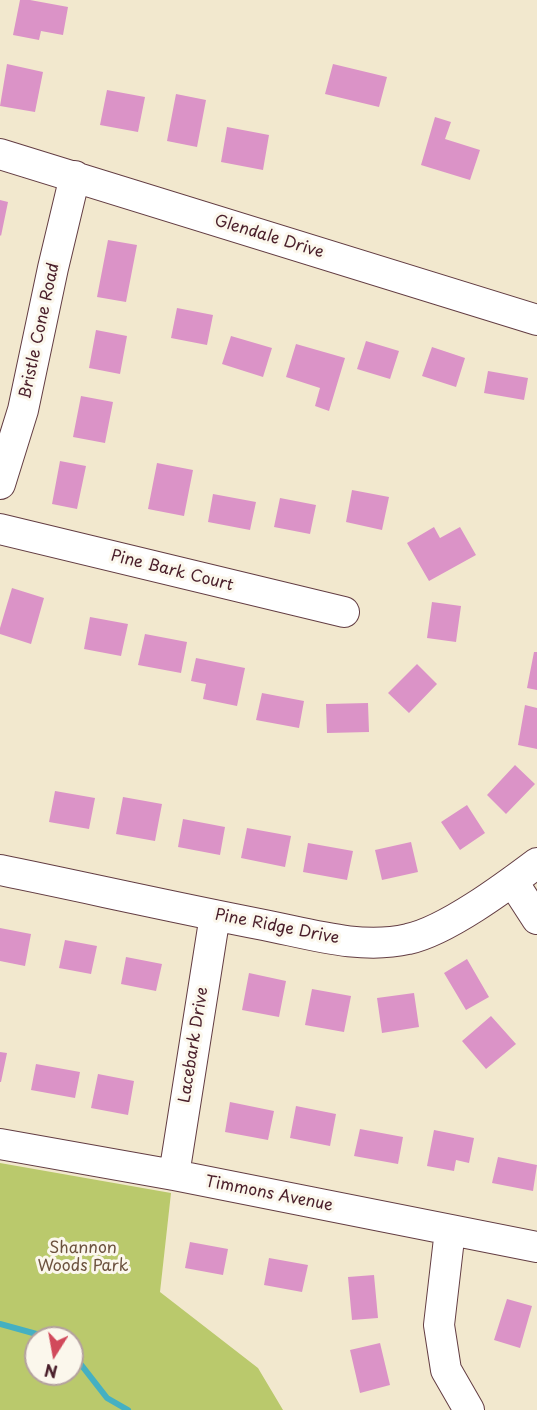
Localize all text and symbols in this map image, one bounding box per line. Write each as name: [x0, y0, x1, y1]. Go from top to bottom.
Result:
street label: Glendale Drive: [212, 211, 326, 263]
street label: Bristle Cone Road: [16, 261, 64, 401]
street label: Pine Bark Court: [109, 546, 235, 596]
street label: Pine Ridge Drive: [213, 906, 341, 948]
street label: Lacebark Drive: [175, 986, 213, 1104]
street label: Timmons Avenue: [204, 1172, 334, 1216]
park label: Shannon Woods Park: [38, 1239, 128, 1277]
north arrow: [24, 1326, 84, 1386]
text: N: [42, 1359, 59, 1385]

